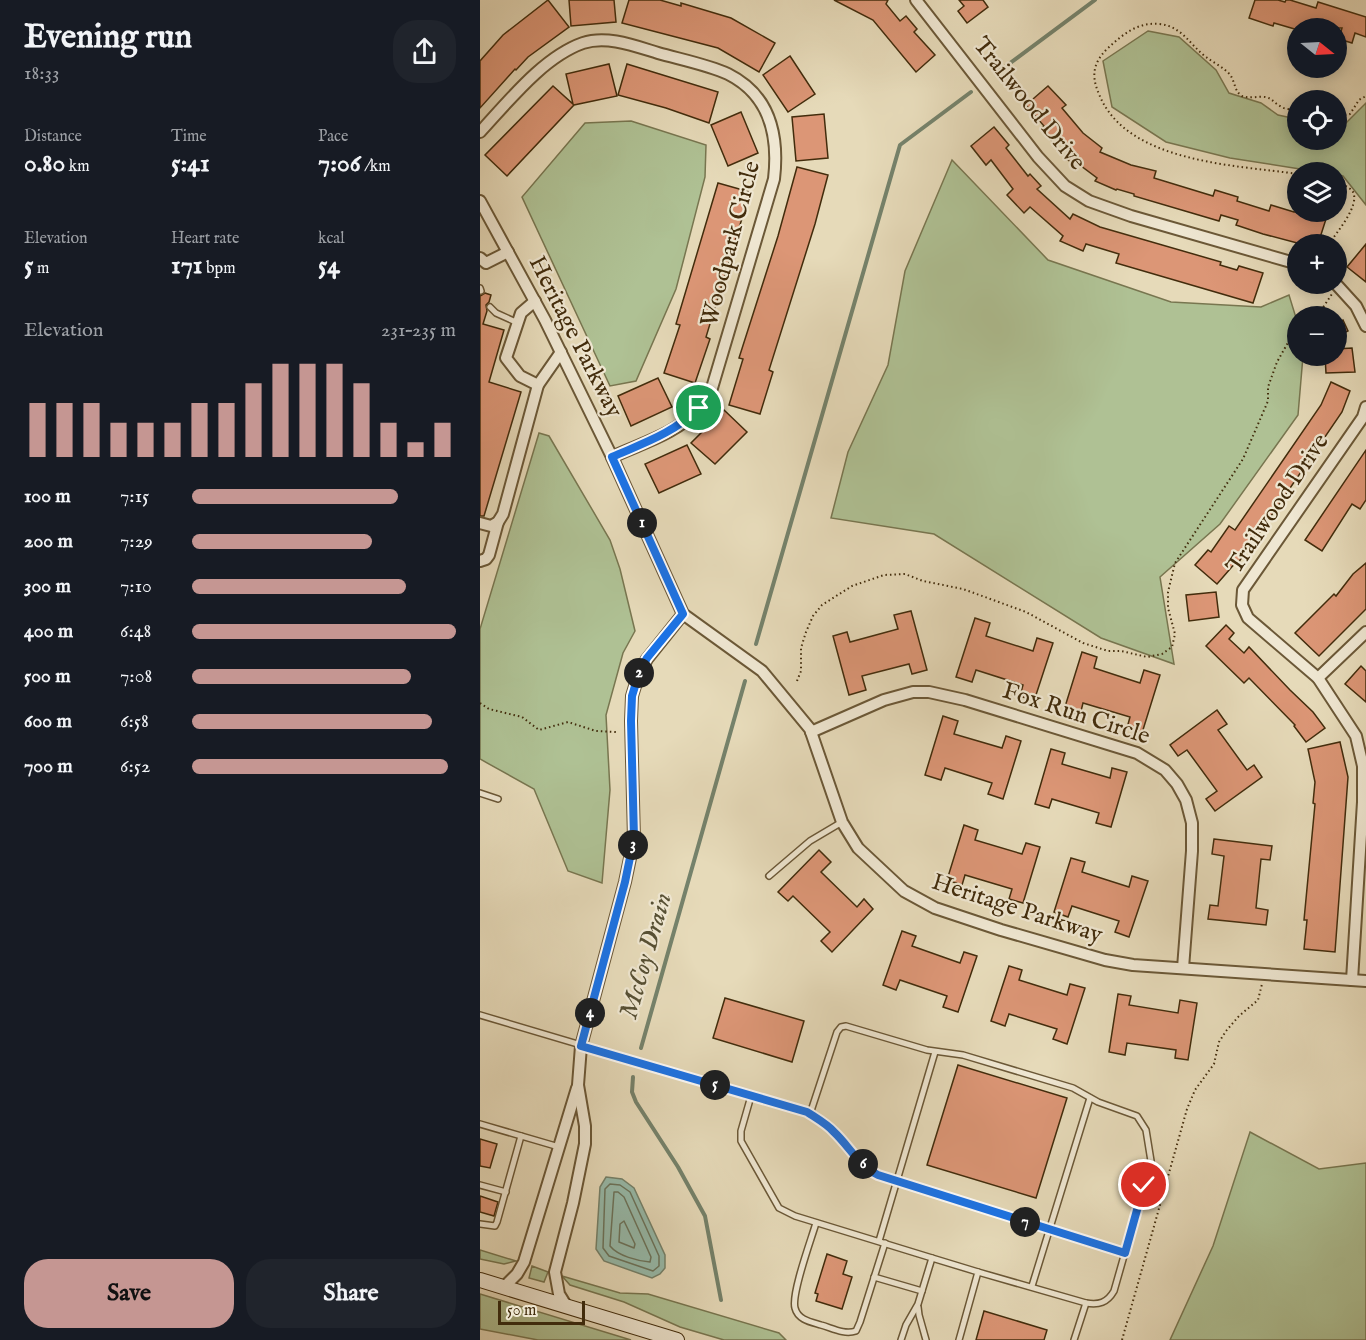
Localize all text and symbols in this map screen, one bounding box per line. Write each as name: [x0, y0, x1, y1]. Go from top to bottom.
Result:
text: Evening run: [24, 17, 192, 59]
north arrow: [1287, 18, 1347, 78]
map controls: [1287, 18, 1347, 366]
button: share: [393, 20, 456, 83]
street label: Trailwood Drive: [966, 31, 1092, 177]
text: 18:33: [24, 61, 60, 86]
button: locate: [1287, 90, 1347, 150]
text: Distance: [24, 127, 82, 147]
text: Time: [171, 127, 207, 147]
text: Pace: [318, 127, 348, 147]
text: 0.80: [24, 147, 65, 180]
text: 5:41: [171, 147, 210, 180]
text: 7:06: [318, 147, 361, 180]
text: km: [65, 157, 90, 177]
text: /km: [361, 157, 391, 177]
street label: Woodpark Circle: [694, 158, 768, 330]
button: layers: [1287, 162, 1347, 222]
text: Elevation: [24, 229, 87, 249]
text: Heart rate: [171, 229, 239, 249]
text: kcal: [318, 229, 345, 249]
button: +: [1287, 234, 1347, 294]
text: 5: [24, 249, 33, 282]
text: 171: [171, 249, 203, 282]
text: 54: [318, 249, 340, 282]
street label: Heritage Parkway: [521, 251, 629, 423]
text: m: [33, 259, 49, 279]
text: bpm: [203, 259, 236, 279]
button: −: [1287, 306, 1347, 366]
text: Elevation: [24, 318, 103, 343]
text: 231–235 m: [381, 318, 456, 343]
pin: [673, 382, 724, 433]
icon: arrive: [682, 391, 715, 424]
street label: Trailwood Drive: [1220, 428, 1336, 580]
text: 100 m: [24, 484, 71, 509]
text: 7:15: [120, 484, 149, 509]
pin: 1: [627, 508, 657, 538]
text: 1: [639, 513, 645, 533]
text: 200 m: [24, 529, 73, 554]
text: 7:29: [120, 529, 153, 554]
text: 300 m: [24, 574, 71, 599]
text: 7:10: [120, 574, 152, 599]
text: 400 m: [24, 619, 73, 644]
text: 6:48: [120, 619, 151, 644]
pin: 2: [624, 658, 654, 688]
text: 2: [635, 663, 643, 683]
text: 500 m: [24, 664, 71, 689]
text: 7:08: [120, 664, 152, 689]
street label: Fox Run Circle: [998, 676, 1154, 752]
text: 600 m: [24, 709, 72, 734]
text: 6:58: [120, 709, 149, 734]
text: 700 m: [24, 754, 73, 779]
text: 6:52: [120, 754, 150, 779]
pin: 3: [618, 830, 648, 860]
text: 3: [630, 835, 636, 855]
street label: Heritage Parkway: [928, 867, 1106, 951]
water label: McCoy Drain: [612, 889, 680, 1023]
pin: 4: [575, 998, 605, 1028]
text: 4: [586, 1003, 594, 1023]
pin: 5: [700, 1070, 730, 1100]
text: 5: [712, 1075, 718, 1095]
pin: 6: [848, 1149, 878, 1179]
text: 6: [860, 1154, 866, 1174]
pin: [1118, 1159, 1169, 1210]
icon: check: [1127, 1168, 1160, 1201]
pin: 7: [1010, 1207, 1040, 1237]
text: 7: [1021, 1212, 1029, 1232]
button: Save: [24, 1259, 234, 1328]
button: Share: [246, 1259, 456, 1328]
scale bar: [498, 1298, 585, 1326]
text: 50 m: [507, 1301, 536, 1321]

